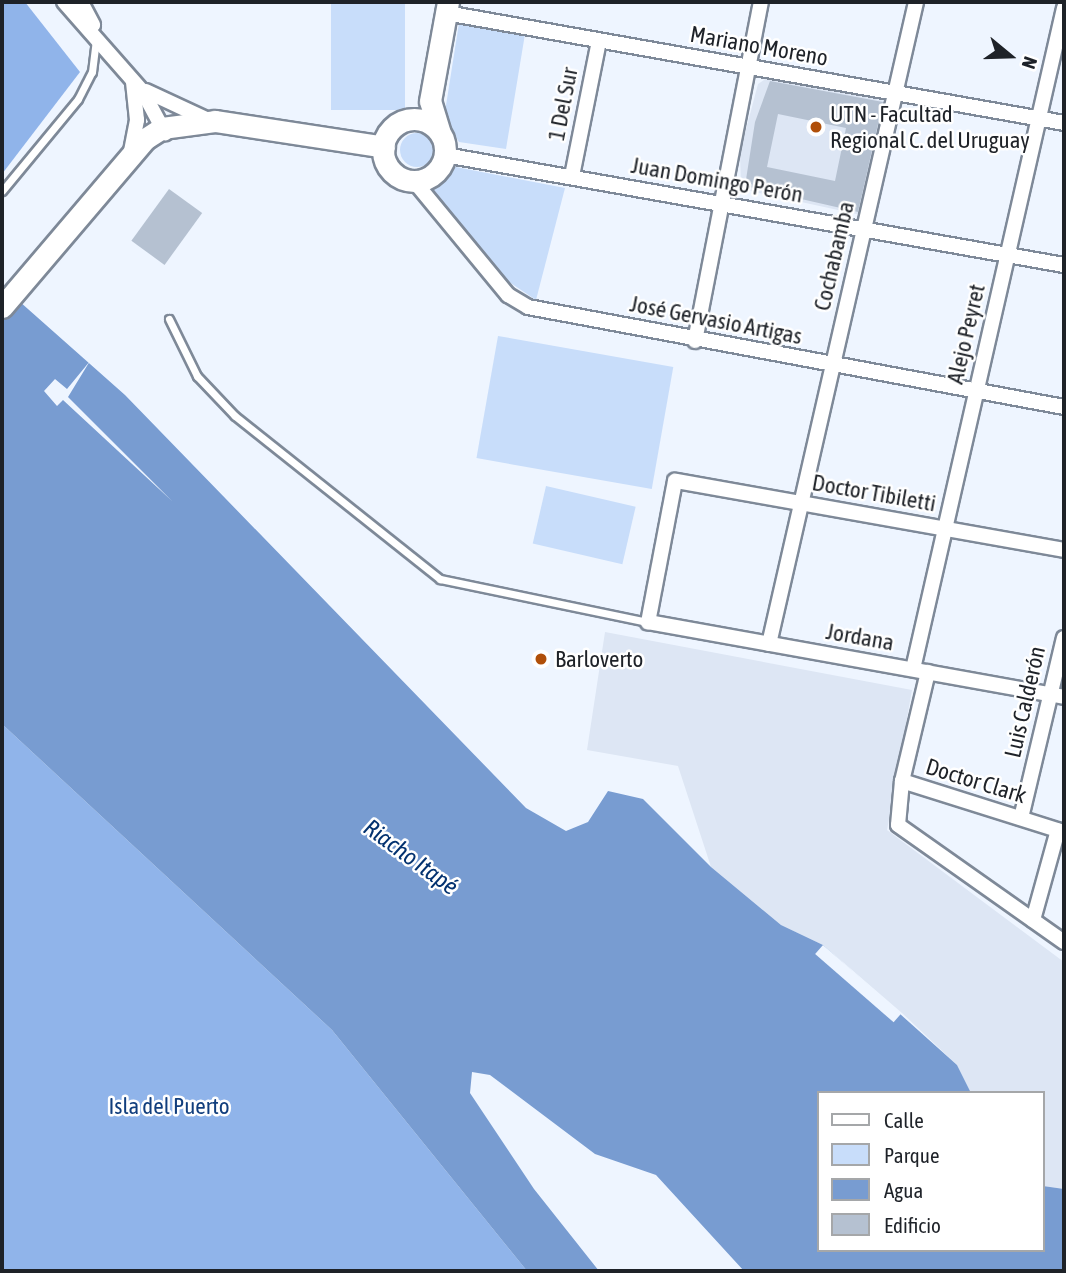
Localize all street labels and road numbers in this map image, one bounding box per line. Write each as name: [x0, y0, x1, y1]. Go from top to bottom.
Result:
street label: Mariano Moreno: [688, 20, 830, 72]
street label: 1 Del Sur: [542, 65, 584, 143]
street label: Juan Domingo Perón: [629, 151, 805, 209]
street label: Cochabamba: [808, 199, 860, 313]
street label: Alejo Peyret: [941, 281, 991, 387]
street label: José Gervasio Artigas: [628, 290, 804, 350]
street label: Doctor Tibiletti: [810, 469, 938, 517]
street label: Jordana: [824, 617, 896, 657]
street label: Luis Calderón: [999, 644, 1051, 760]
street label: Doctor Clark: [923, 753, 1029, 809]

